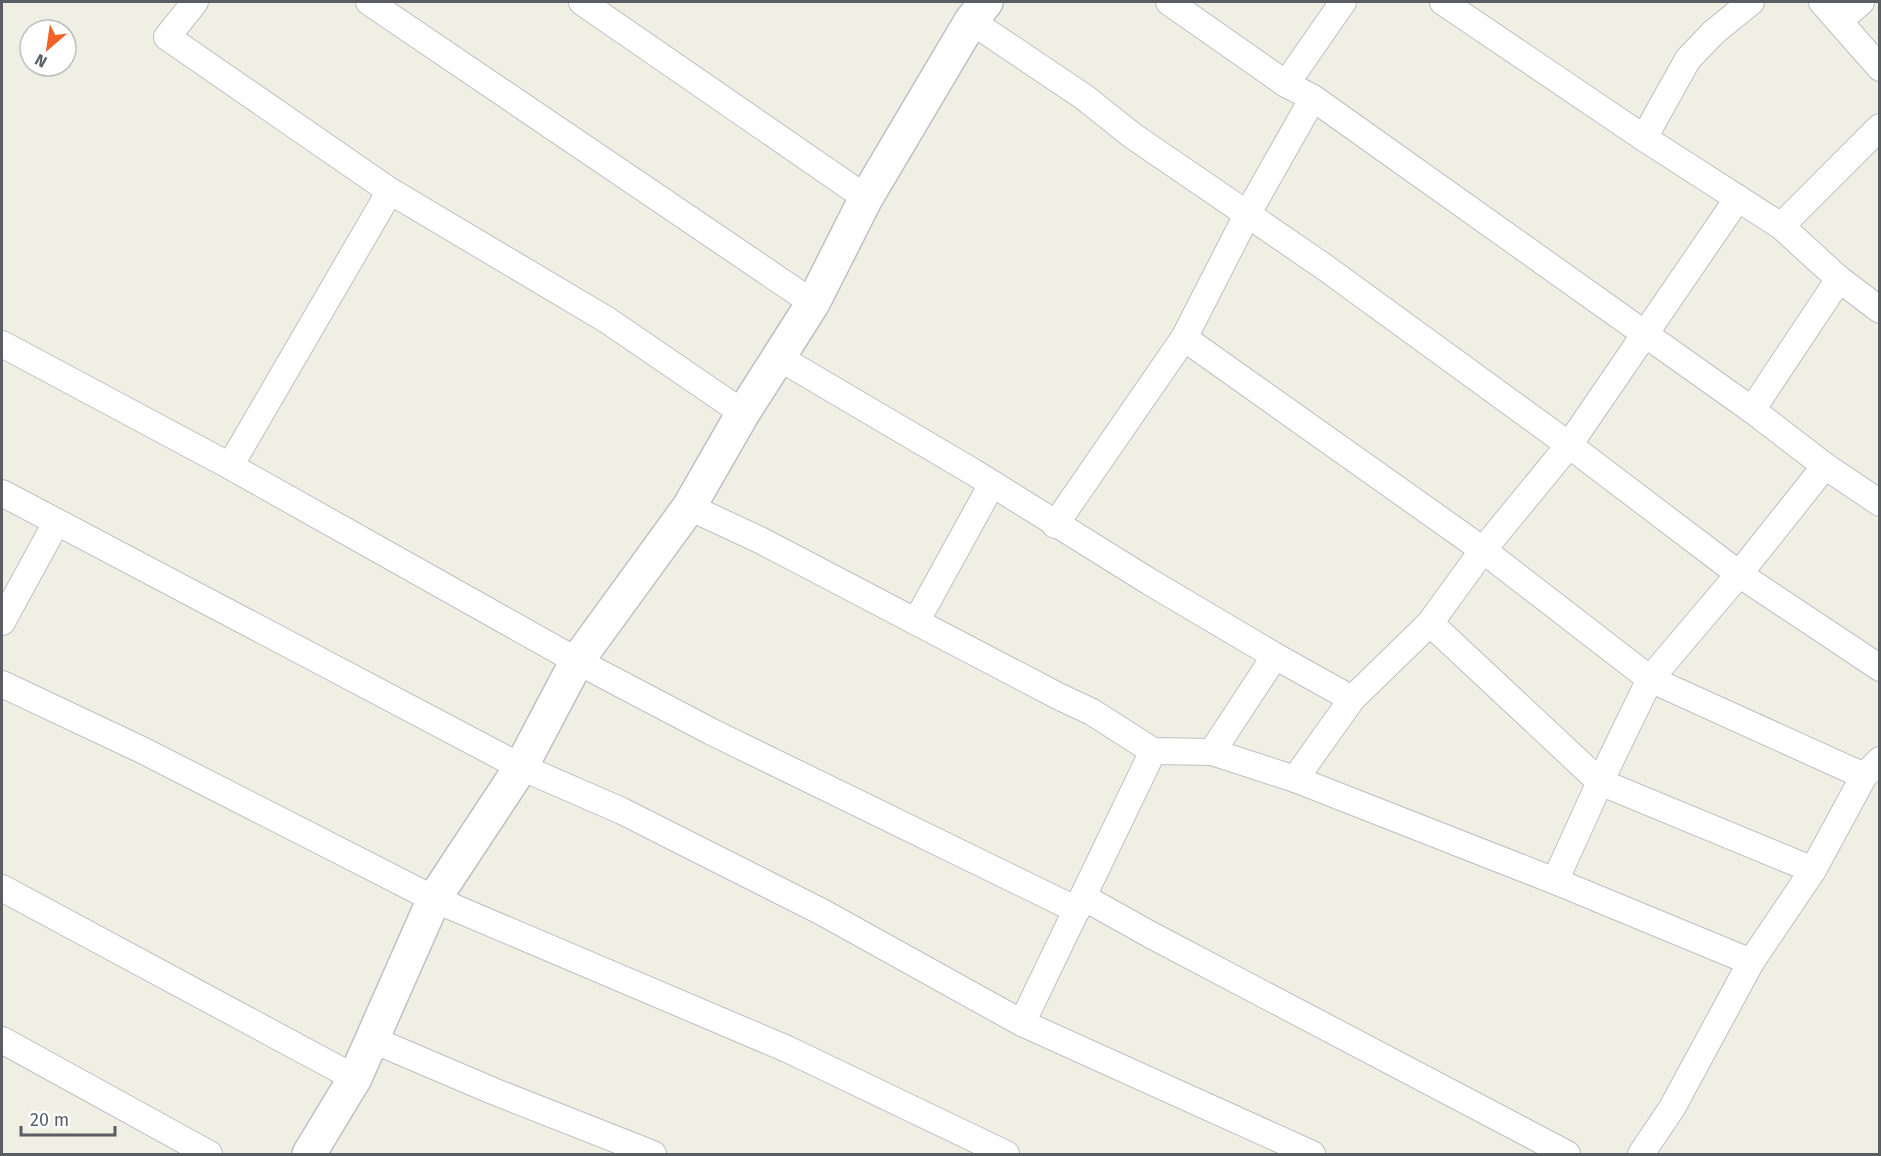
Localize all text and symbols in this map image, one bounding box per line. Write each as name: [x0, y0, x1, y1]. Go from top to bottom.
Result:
north arrow: [18, 18, 78, 78]
text: N: [32, 50, 50, 72]
scale bar: [21, 1099, 116, 1137]
text: 20 m: [30, 1109, 69, 1131]

